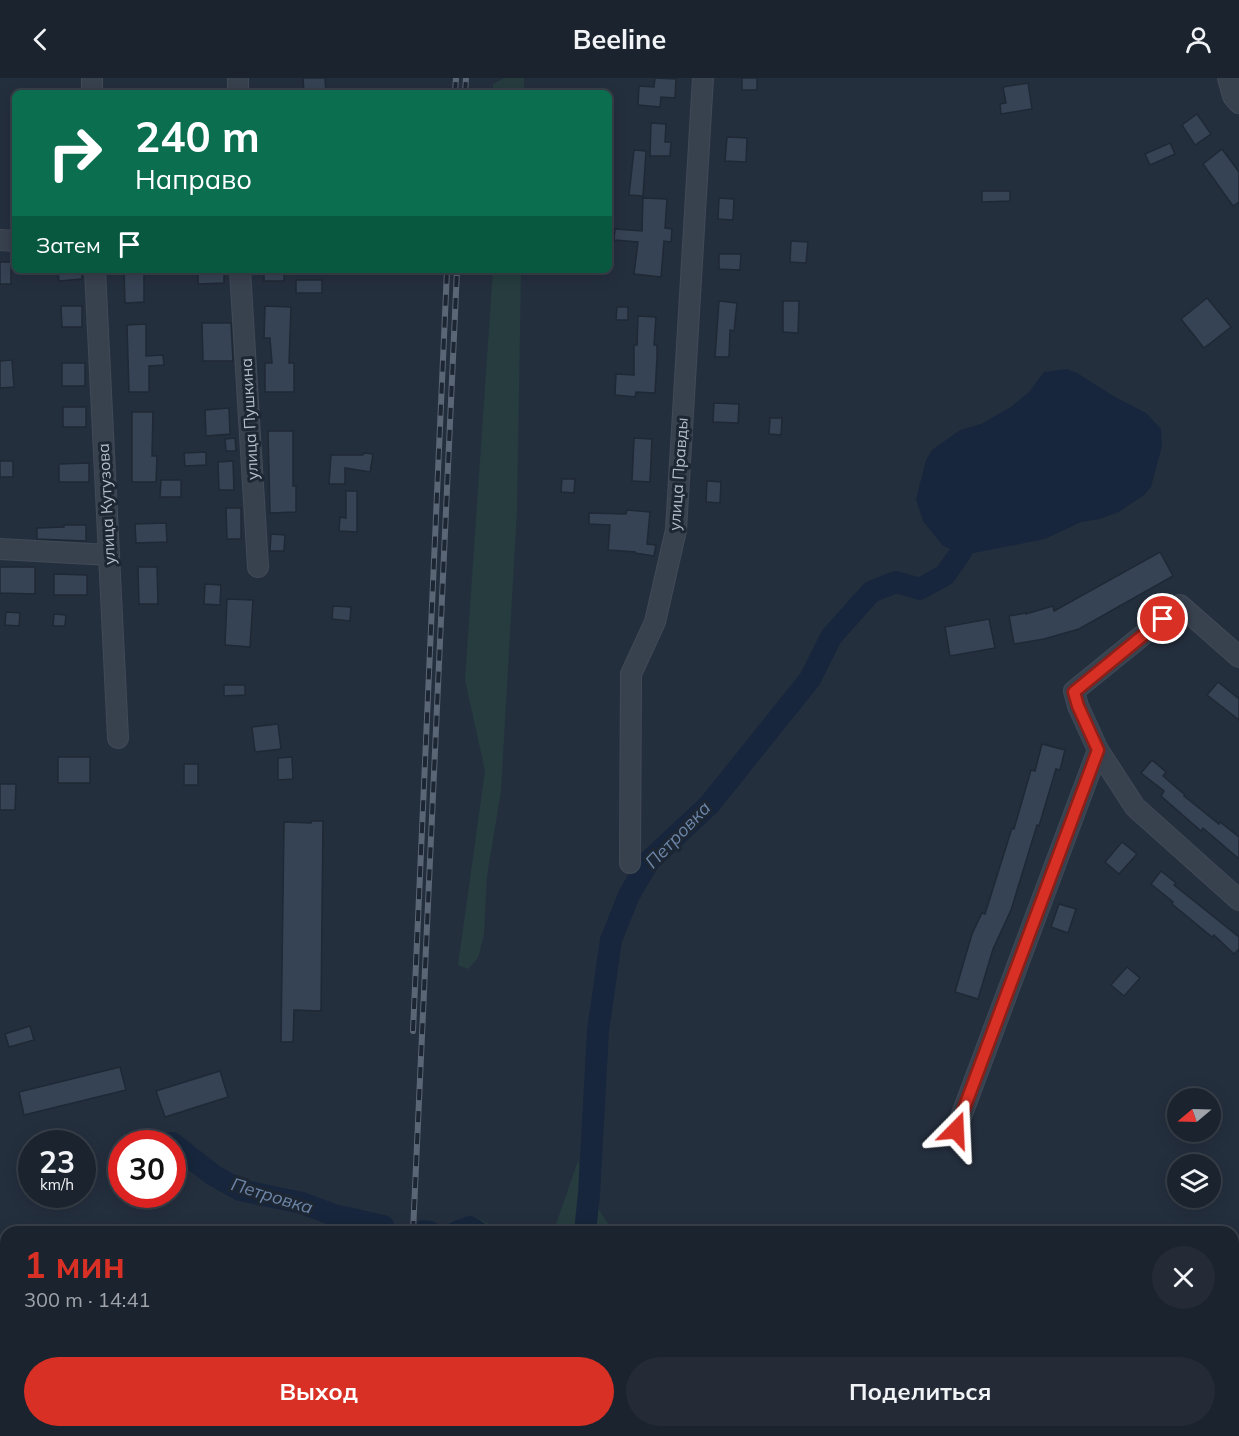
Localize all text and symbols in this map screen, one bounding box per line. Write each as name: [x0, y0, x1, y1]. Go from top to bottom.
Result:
text: Beeline: [573, 22, 666, 56]
icon: back: [24, 23, 57, 56]
icon: person: [1182, 23, 1215, 56]
text: 240 m: [135, 110, 260, 163]
icon: right: [36, 114, 114, 192]
text: Направо: [135, 162, 252, 196]
icon: arrive: [113, 228, 146, 261]
text: Затем: [36, 231, 101, 259]
street label: улица Пушкина: [236, 357, 262, 481]
street label: улица Правды: [664, 417, 692, 531]
street label: улица Кутузова: [93, 443, 119, 565]
pin: [1137, 593, 1188, 644]
icon: arrive: [1146, 602, 1179, 635]
water label: Петровка: [640, 796, 715, 873]
north arrow: [1167, 1088, 1221, 1142]
map controls: [1167, 1088, 1221, 1208]
position arrow: [924, 1098, 988, 1162]
speed limit sign: 30: [108, 1130, 186, 1208]
text: 23: [39, 1143, 75, 1181]
button: layers: [1167, 1154, 1221, 1208]
water label: Петровка: [229, 1172, 316, 1219]
text: km/h: [40, 1175, 74, 1194]
text: 1 мин: [24, 1242, 125, 1287]
button: close: [1152, 1246, 1215, 1309]
text: 300 m · 14:41: [24, 1287, 150, 1312]
button: Выход: [24, 1357, 614, 1426]
button: Поделиться: [626, 1357, 1215, 1426]

